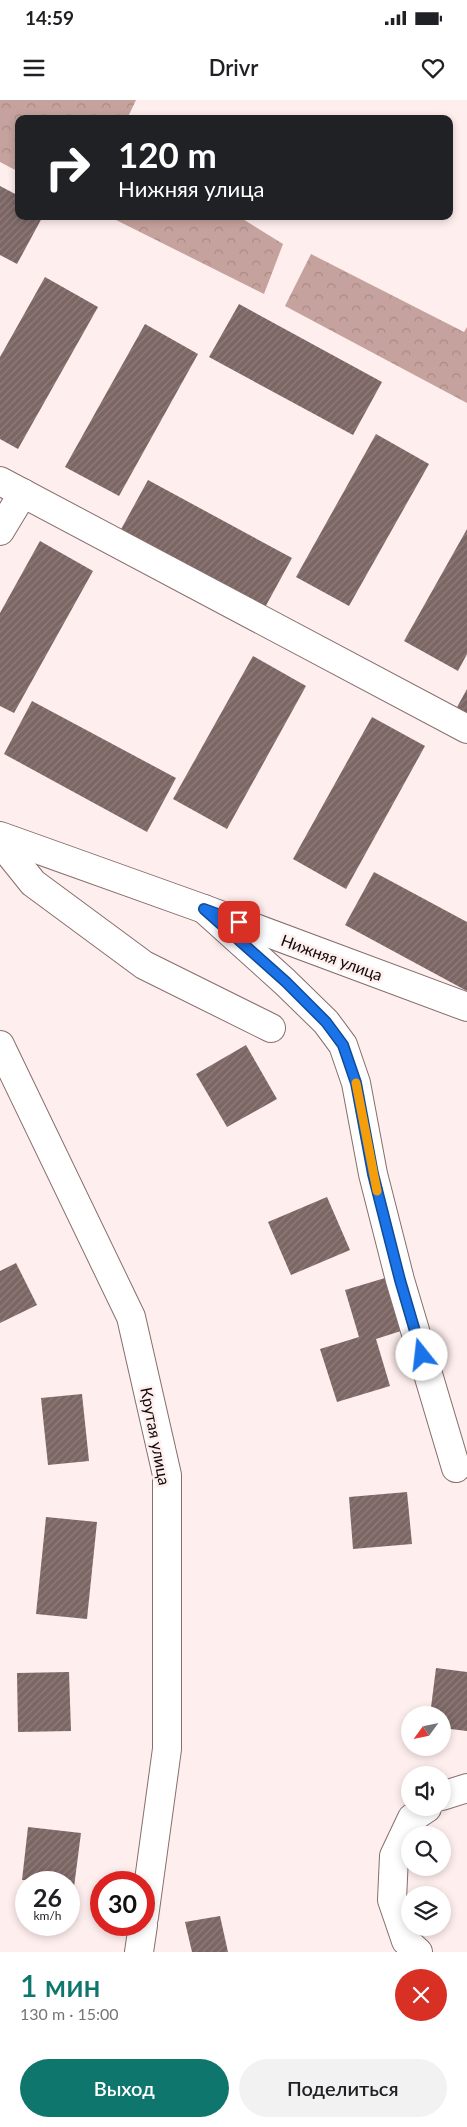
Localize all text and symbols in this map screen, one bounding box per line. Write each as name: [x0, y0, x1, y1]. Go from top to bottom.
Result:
text: 14:59: [25, 6, 74, 29]
icon: menu: [20, 54, 48, 82]
text: Drivr: [209, 54, 258, 81]
icon: heart: [419, 54, 447, 82]
text: 120 m: [118, 133, 217, 175]
icon: right: [35, 135, 100, 200]
text: Нижняя улица: [118, 175, 264, 202]
pin: [218, 901, 260, 943]
icon: arrive: [225, 908, 253, 936]
street label: Нижняя улица: [279, 930, 385, 984]
position arrow: [395, 1328, 447, 1380]
street label: Крутая улица: [137, 1385, 175, 1487]
north arrow: [401, 1706, 451, 1756]
map controls: [401, 1706, 451, 1936]
button: sound: [401, 1766, 451, 1816]
button: search: [401, 1826, 451, 1876]
speed limit sign: 30: [90, 1871, 155, 1936]
text: 26: [33, 1882, 62, 1912]
button: layers: [401, 1886, 451, 1936]
text: km/h: [33, 1908, 62, 1923]
text: 1 мин: [20, 1967, 101, 2003]
button: close: [395, 1969, 447, 2021]
text: 130 m · 15:00: [20, 2004, 119, 2023]
button: Выход: [20, 2059, 229, 2117]
button: Поделиться: [239, 2059, 447, 2117]

